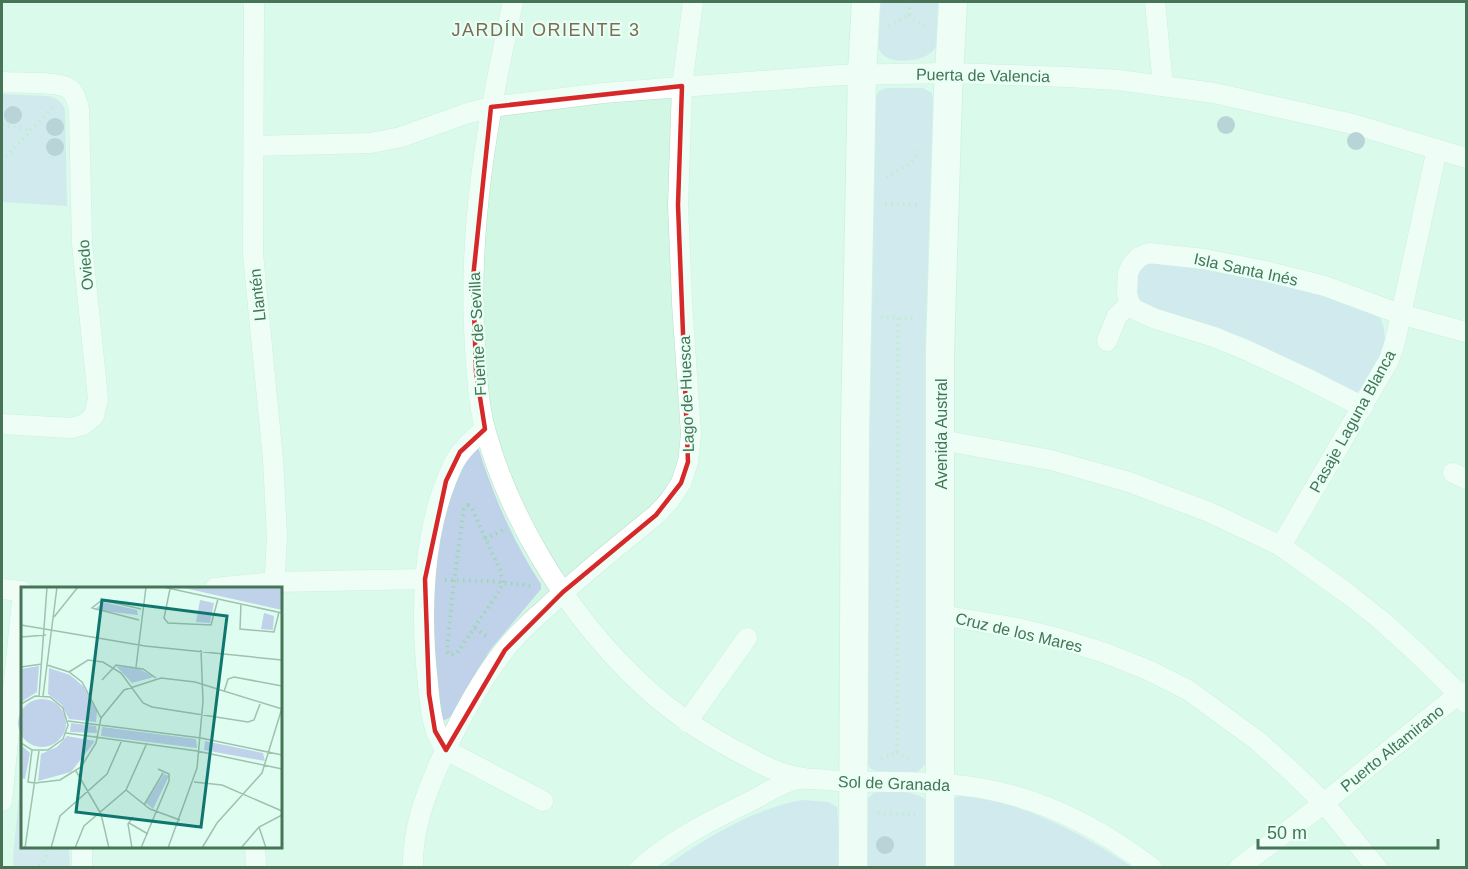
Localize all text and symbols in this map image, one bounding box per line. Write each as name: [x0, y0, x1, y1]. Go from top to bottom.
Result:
district label: JARDÍN ORIENTE 3: [451, 20, 641, 40]
street label: Puerta de Valencia: [916, 66, 1050, 85]
street label: Oviedo: [75, 239, 96, 291]
street label: Isla Santa Inés: [1192, 250, 1299, 289]
street label: Llantén: [246, 268, 269, 322]
street label: Fuente de Sevilla: [466, 272, 489, 396]
street label: Lago de Huesca: [676, 335, 697, 453]
street label: Pasaje Laguna Blanca: [1306, 347, 1399, 495]
street label: Avenida Austral: [933, 379, 950, 489]
inset map: [21, 587, 282, 848]
street label: Cruz de los Mares: [954, 610, 1084, 655]
street label: Puerto Altamirano: [1338, 702, 1447, 795]
street label: Sol de Granada: [838, 773, 950, 794]
scale bar: [1258, 812, 1438, 850]
text: 50 m: [1267, 823, 1307, 843]

